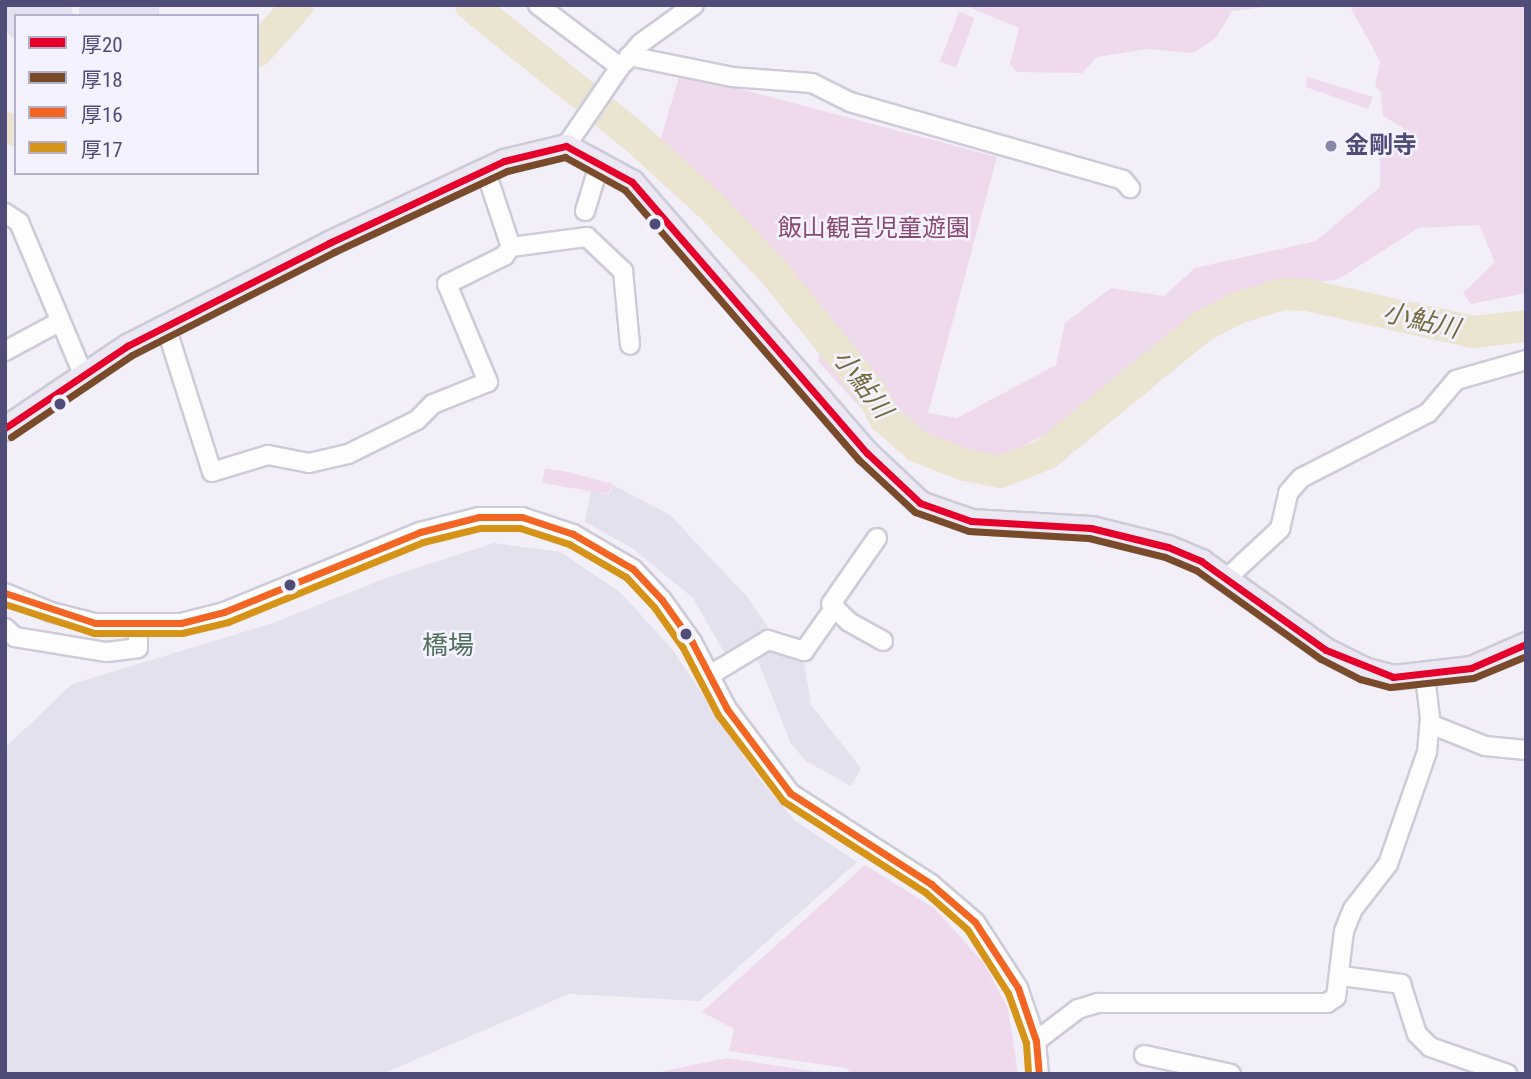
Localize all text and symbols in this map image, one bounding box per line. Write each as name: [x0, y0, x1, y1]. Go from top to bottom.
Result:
legend: [14, 14, 259, 175]
text: 厚20: [81, 33, 123, 57]
text: 厚18: [81, 68, 123, 92]
text: 厚16: [81, 103, 123, 127]
place label: 金剛寺: [1345, 132, 1417, 160]
text: 厚17: [81, 138, 123, 162]
marker: 金剛寺: [1323, 138, 1339, 154]
park label: 飯山観音児童遊園: [778, 215, 970, 243]
unlabelled marker: [648, 217, 662, 231]
water label: 小鮎川: [1379, 297, 1463, 345]
water label: 小鮎川: [826, 343, 898, 425]
unlabelled marker: [53, 397, 67, 411]
unlabelled marker: [283, 578, 297, 592]
unlabelled marker: [679, 627, 693, 641]
district label: 橋場: [422, 630, 474, 662]

